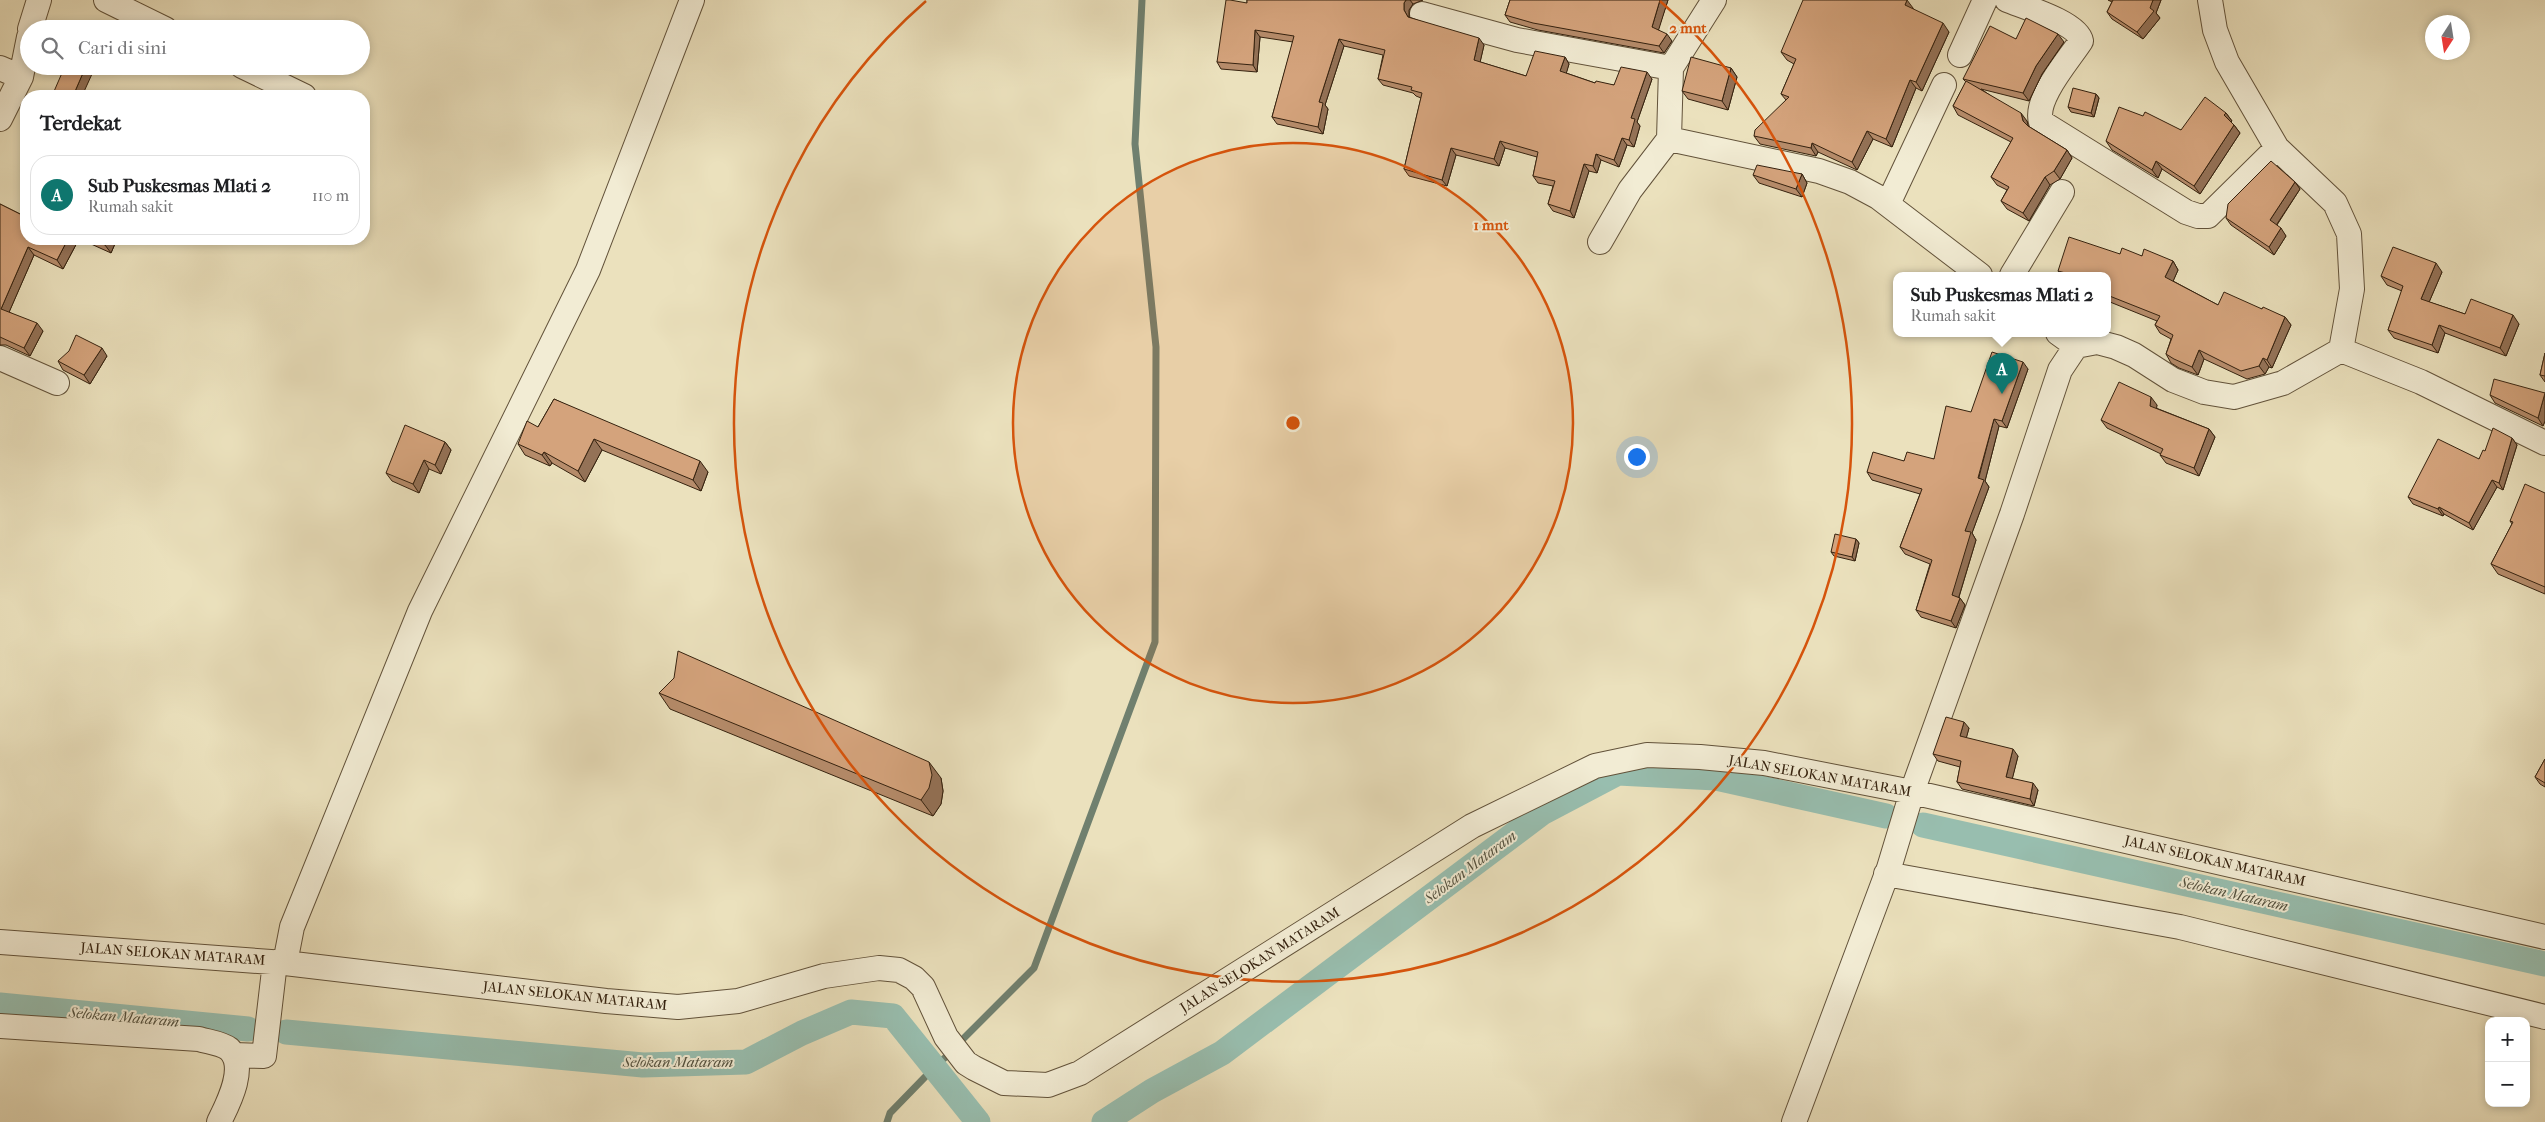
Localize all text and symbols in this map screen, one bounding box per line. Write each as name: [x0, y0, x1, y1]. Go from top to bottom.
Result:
north arrow: [2425, 15, 2470, 60]
text: 2 mnt: [1669, 19, 1707, 37]
search box: [20, 20, 370, 75]
icon: search: [38, 34, 66, 62]
text: Cari di sini: [78, 37, 167, 59]
text: Terdekat: [40, 111, 121, 135]
text: Sub Puskesmas Mlati 2: [88, 175, 271, 197]
text: A: [52, 186, 62, 205]
text: 110 m: [312, 186, 349, 205]
text: Rumah sakit: [88, 197, 173, 216]
text: 1 mnt: [1474, 216, 1509, 234]
popup: [1893, 272, 2111, 337]
text: Sub Puskesmas Mlati 2: [1911, 284, 2093, 306]
text: Rumah sakit: [1911, 306, 1996, 325]
pin: A: [1986, 353, 2018, 394]
centre of rings: [1284, 414, 1302, 432]
your location: [1624, 444, 1650, 470]
street label: JALAN SELOKAN MATARAM: [1726, 751, 1913, 800]
water label: Selokan Mataram: [1420, 827, 1520, 908]
street label: JALAN SELOKAN MATARAM: [2122, 832, 2307, 890]
water label: Selokan Mataram: [2177, 873, 2290, 915]
street label: JALAN SELOKAN MATARAM: [1176, 904, 1343, 1017]
street label: JALAN SELOKAN MATARAM: [79, 939, 266, 969]
street label: JALAN SELOKAN MATARAM: [481, 978, 668, 1014]
water label: Selokan Mataram: [67, 1003, 180, 1031]
map controls: [2485, 1017, 2530, 1107]
button: +: [2485, 1017, 2530, 1062]
water label: Selokan Mataram: [622, 1053, 733, 1071]
button: −: [2485, 1062, 2530, 1107]

